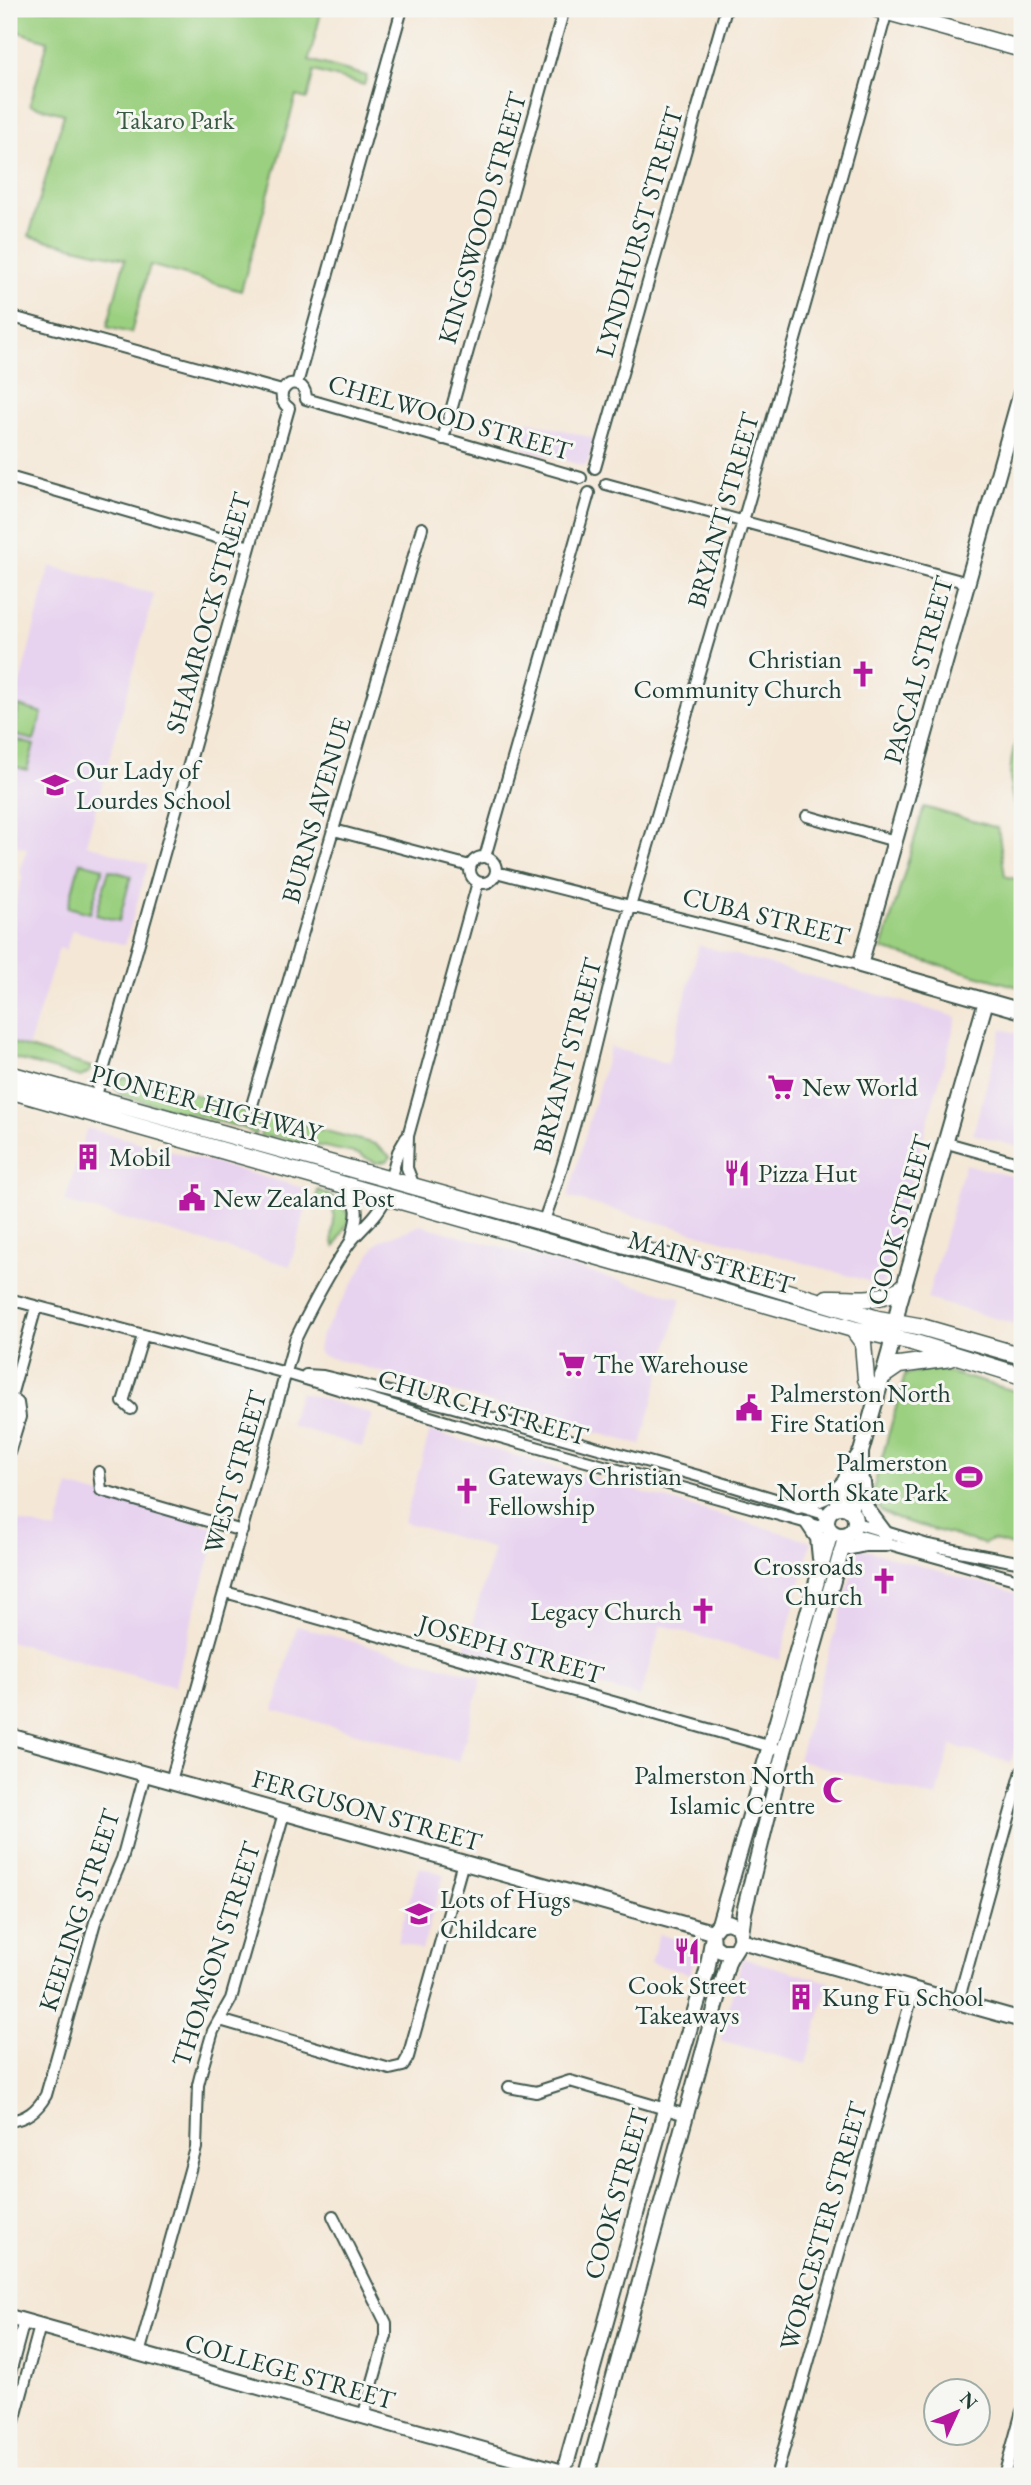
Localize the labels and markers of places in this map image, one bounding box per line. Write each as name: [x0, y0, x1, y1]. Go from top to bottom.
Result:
place label: Christian Community Church: [633, 642, 842, 706]
church icon: Christian Community Church: [848, 659, 878, 689]
place label: Our Lady of Lourdes School: [76, 753, 231, 817]
school or university icon: Our Lady of Lourdes School: [40, 770, 70, 800]
place label: New World: [802, 1070, 919, 1104]
supermarket icon: New World: [766, 1072, 796, 1102]
place label: Mobil: [109, 1140, 171, 1174]
building icon: Mobil: [73, 1142, 103, 1172]
place label: Pizza Hut: [758, 1156, 857, 1190]
restaurant icon: Pizza Hut: [722, 1158, 752, 1188]
place label: New Zealand Post: [213, 1181, 394, 1215]
public building icon: New Zealand Post: [177, 1183, 207, 1213]
place label: The Warehouse: [593, 1347, 748, 1381]
supermarket icon: The Warehouse: [557, 1349, 587, 1379]
place label: Palmerston North Fire Station: [770, 1376, 951, 1440]
public building icon: Palmerston North Fire Station: [734, 1393, 764, 1423]
place label: Palmerston North Skate Park: [777, 1445, 949, 1509]
place label: Gateways Christian Fellowship: [488, 1459, 682, 1523]
sports icon: Palmerston North Skate Park: [954, 1462, 984, 1492]
church icon: Gateways Christian Fellowship: [452, 1476, 482, 1506]
place label: Crossroads Church: [753, 1549, 863, 1613]
church icon: Crossroads Church: [869, 1566, 899, 1596]
place label: Legacy Church: [530, 1594, 682, 1628]
church icon: Legacy Church: [688, 1596, 718, 1626]
place label: Palmerston North Islamic Centre: [634, 1758, 815, 1822]
mosque icon: Palmerston North Islamic Centre: [821, 1775, 851, 1805]
place label: Lots of Hugs Childcare: [440, 1882, 571, 1946]
school or university icon: Lots of Hugs Childcare: [404, 1899, 434, 1929]
restaurant icon: Cook Street Takeaways: [672, 1936, 702, 1966]
place label: Cook Street Takeaways: [628, 1968, 746, 2032]
place label: Kung Fu School: [822, 1980, 984, 2014]
building icon: Kung Fu School: [786, 1982, 816, 2012]

